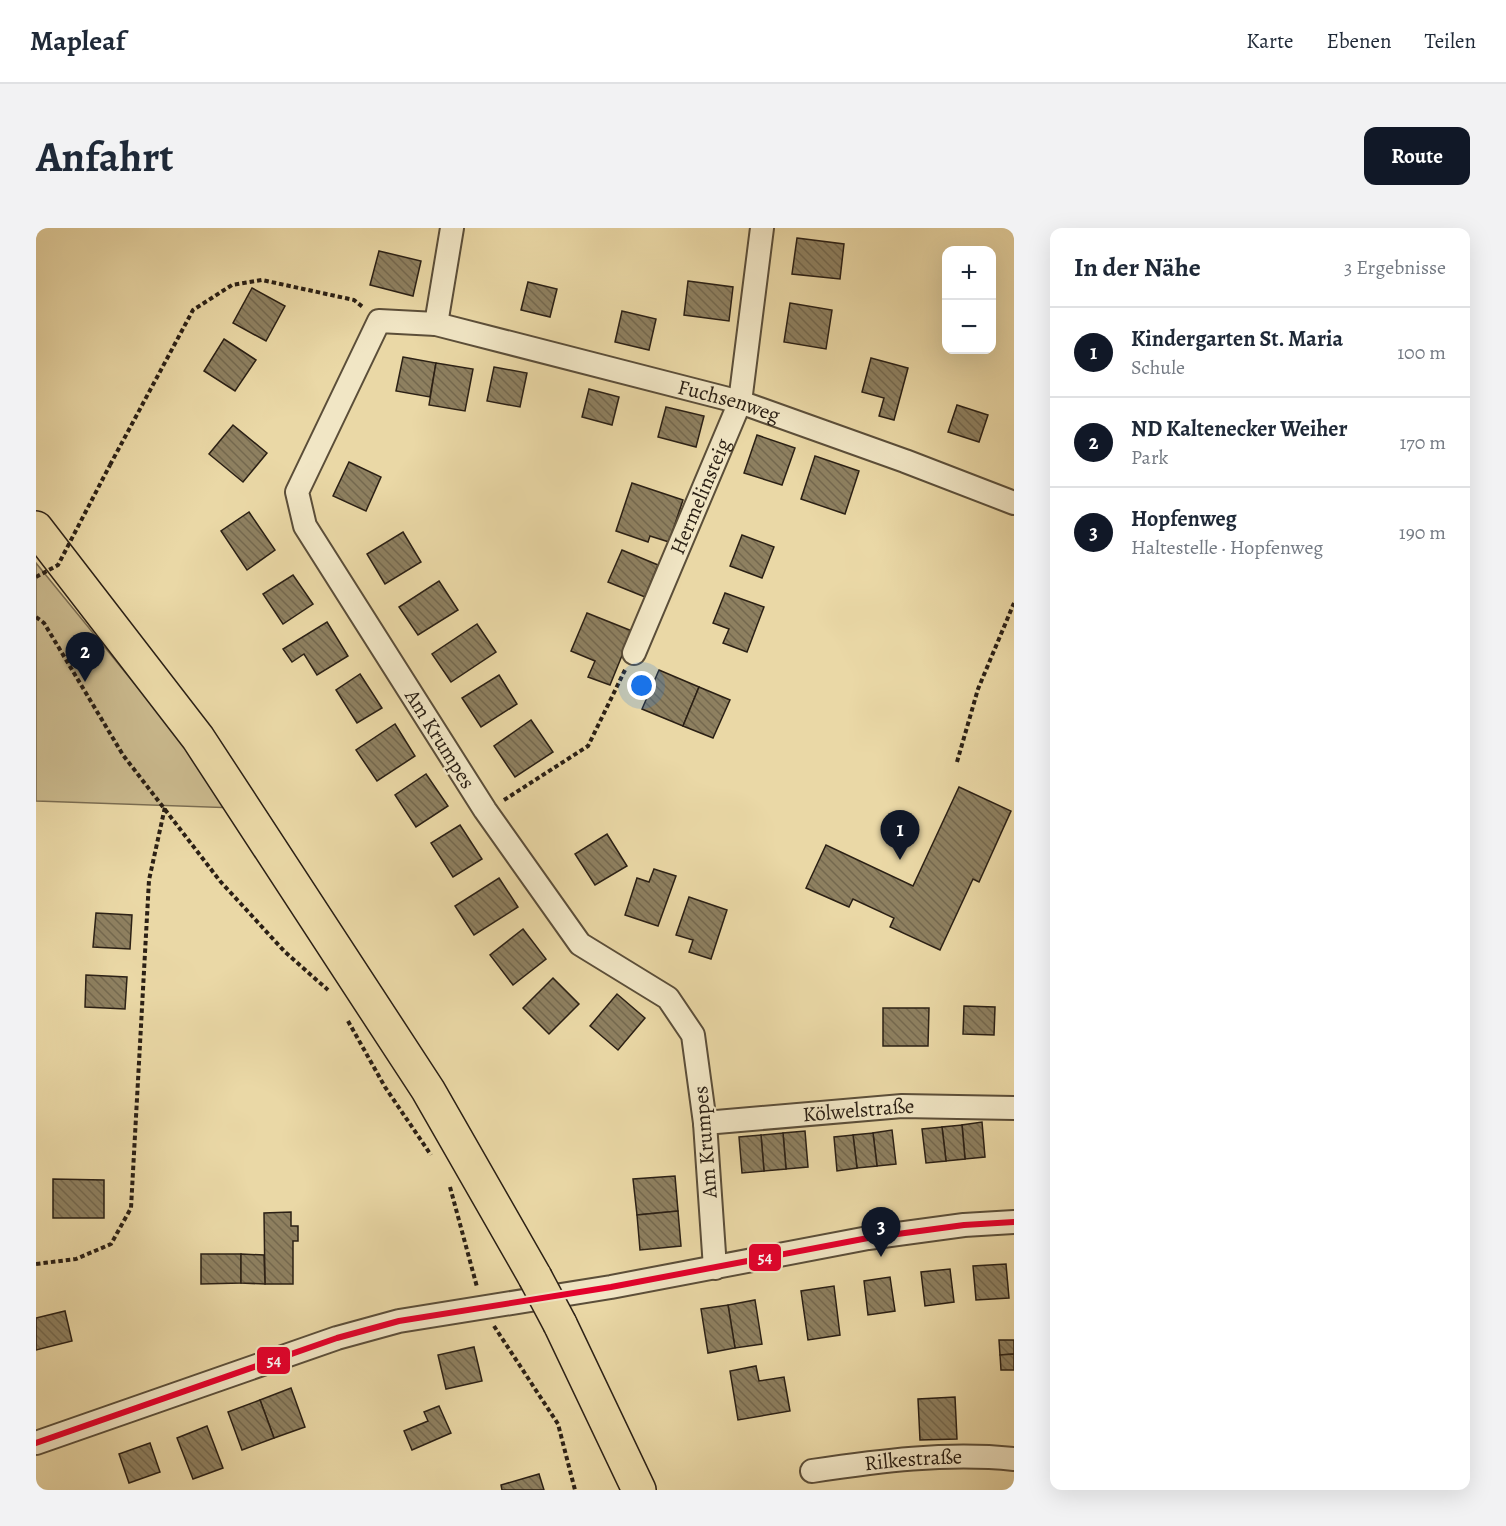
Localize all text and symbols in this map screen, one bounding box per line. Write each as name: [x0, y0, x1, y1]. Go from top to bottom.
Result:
text: Mapleaf: [30, 22, 125, 60]
text: Karte: [1246, 27, 1294, 55]
text: Ebenen: [1327, 27, 1391, 55]
text: Teilen: [1424, 27, 1476, 55]
button: Route: [1364, 127, 1470, 185]
text: Anfahrt: [36, 128, 173, 185]
map controls: [942, 246, 996, 354]
button: +: [942, 246, 996, 300]
text: In der Nähe: [1074, 250, 1201, 285]
text: 3 Ergebnisse: [1344, 254, 1446, 281]
button: −: [942, 300, 996, 354]
text: Kindergarten St. Maria: [1131, 324, 1343, 354]
text: 1: [1090, 339, 1097, 366]
text: 100 m: [1397, 339, 1446, 366]
text: Schule: [1131, 354, 1185, 381]
street label: Fuchsenweg: [675, 373, 784, 429]
text: ND Kaltenecker Weiher: [1131, 414, 1348, 444]
text: 2: [1089, 429, 1098, 456]
text: 170 m: [1400, 429, 1446, 456]
street label: Hermelinsteig: [663, 434, 737, 559]
text: Park: [1131, 444, 1169, 471]
text: Hopfenweg: [1131, 504, 1237, 534]
text: 3: [1089, 519, 1098, 546]
text: 190 m: [1399, 519, 1446, 546]
text: Haltestelle · Hopfenweg: [1131, 534, 1323, 561]
pin: 2: [65, 632, 104, 682]
your location: [627, 671, 656, 700]
street label: Am Krumpes: [398, 683, 482, 794]
pin: 1: [880, 810, 920, 860]
street label: Am Krumpes: [686, 1085, 724, 1200]
street label: Kölwelstraße: [801, 1092, 915, 1129]
pin: 3: [862, 1208, 900, 1257]
line badge: 54: [748, 1243, 782, 1272]
text: 54: [758, 1247, 773, 1269]
line badge: 54: [256, 1346, 291, 1375]
text: 54: [267, 1350, 282, 1372]
street label: Rilkestraße: [863, 1442, 962, 1478]

